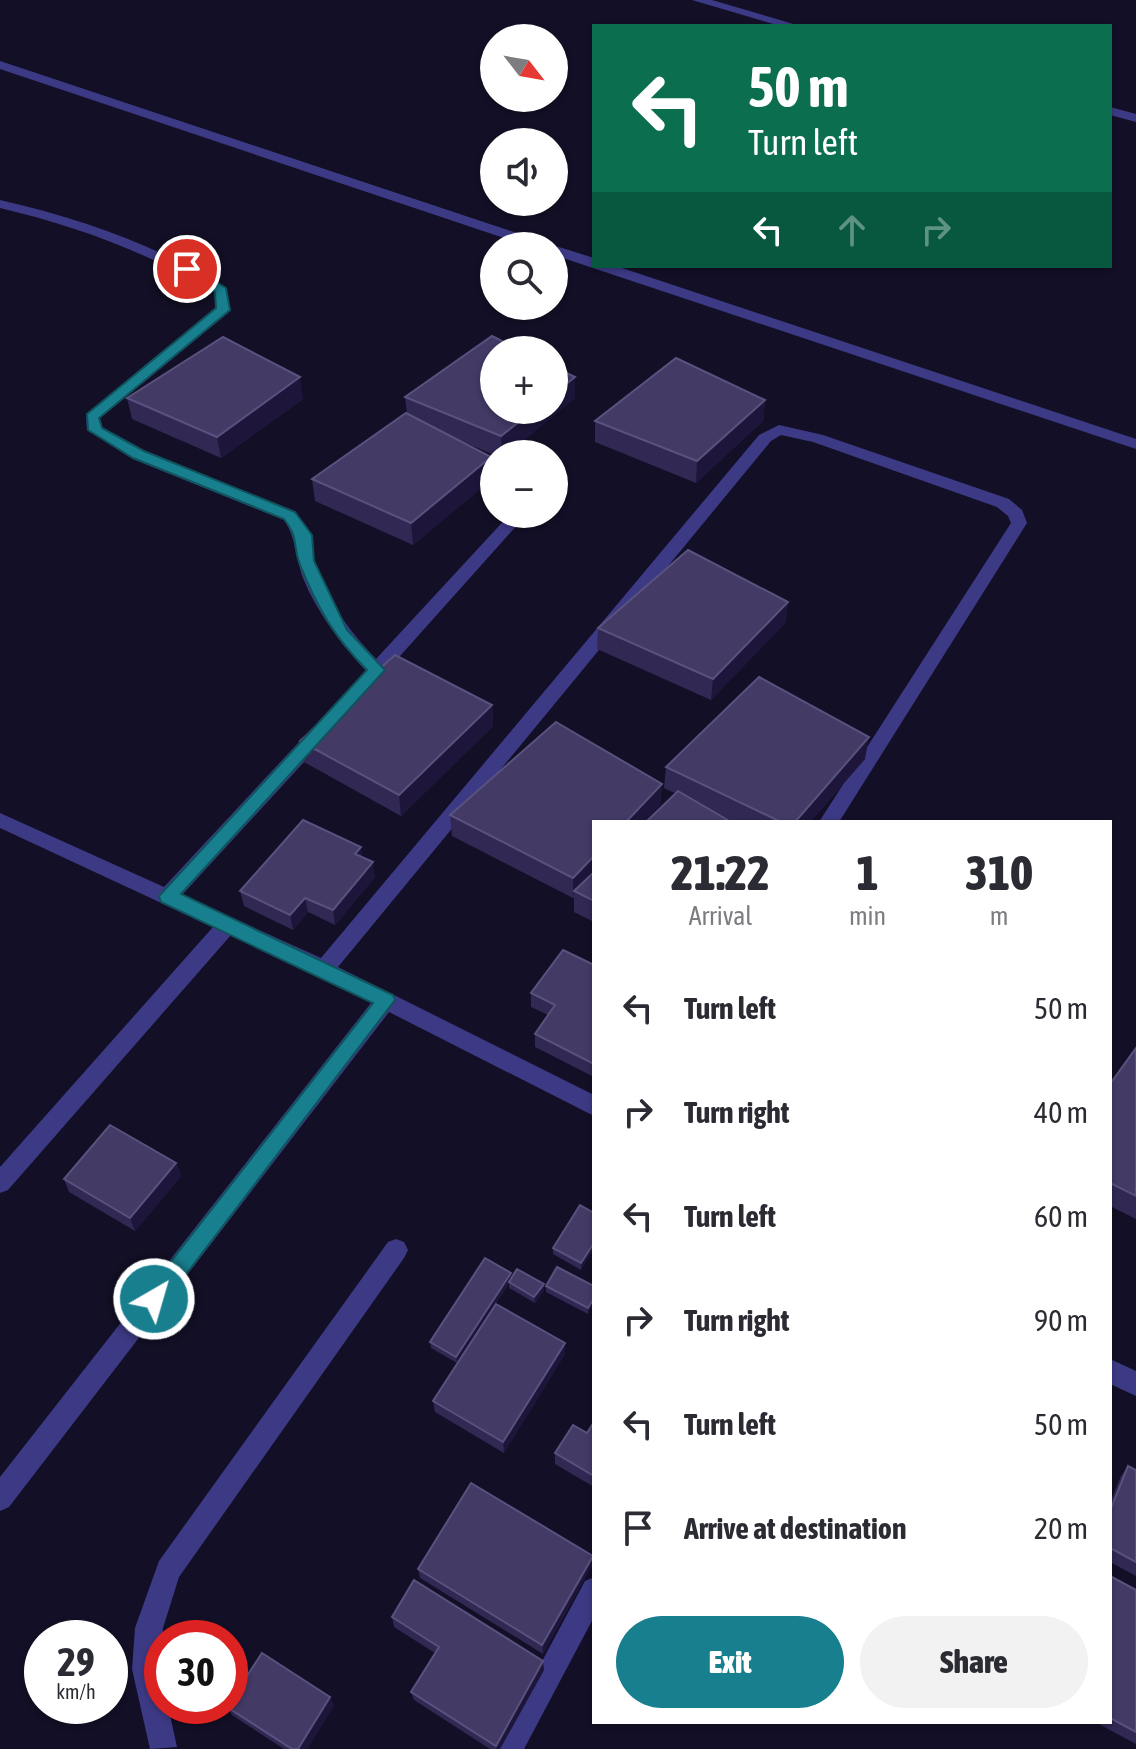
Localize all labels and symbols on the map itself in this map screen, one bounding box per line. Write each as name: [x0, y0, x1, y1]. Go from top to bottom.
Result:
north arrow: [480, 24, 568, 112]
pin: [153, 235, 221, 303]
position arrow: [112, 1257, 196, 1341]
speed limit sign: 30: [144, 1620, 248, 1724]

